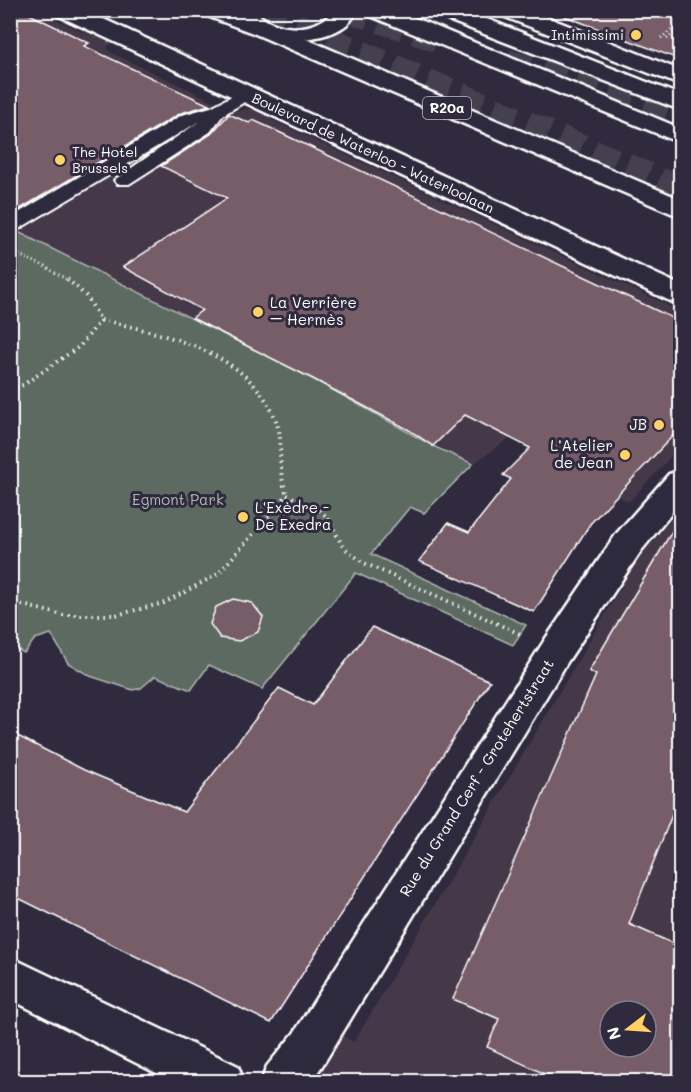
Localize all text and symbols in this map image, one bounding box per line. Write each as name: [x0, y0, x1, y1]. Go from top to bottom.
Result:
place label: Intimissimi: [551, 25, 624, 44]
marker: Intimissimi: [629, 28, 643, 42]
street label: Boulevard de Waterloo - Waterloolaan: [249, 88, 497, 217]
road number: R20a: [423, 97, 471, 119]
place label: The Hotel Brussels: [72, 142, 137, 177]
marker: The Hotel Brussels: [53, 153, 67, 167]
place label: La Verrière – Hermès: [270, 292, 357, 329]
marker: La Verrière – Hermès: [251, 305, 265, 319]
place label: JB: [629, 414, 647, 434]
marker: JB: [652, 418, 666, 432]
place label: L'Atelier de Jean: [550, 435, 613, 472]
marker: L'Atelier de Jean: [618, 448, 632, 462]
park label: Egmont Park: [132, 489, 224, 509]
place label: L'Exèdre - De Exedra: [255, 497, 331, 534]
marker: L'Exèdre - De Exedra: [236, 510, 250, 524]
street label: Rue du Grand Cerf - Grotehertstraat: [394, 655, 558, 900]
north arrow: [598, 999, 658, 1059]
text: N: [601, 1025, 625, 1042]

